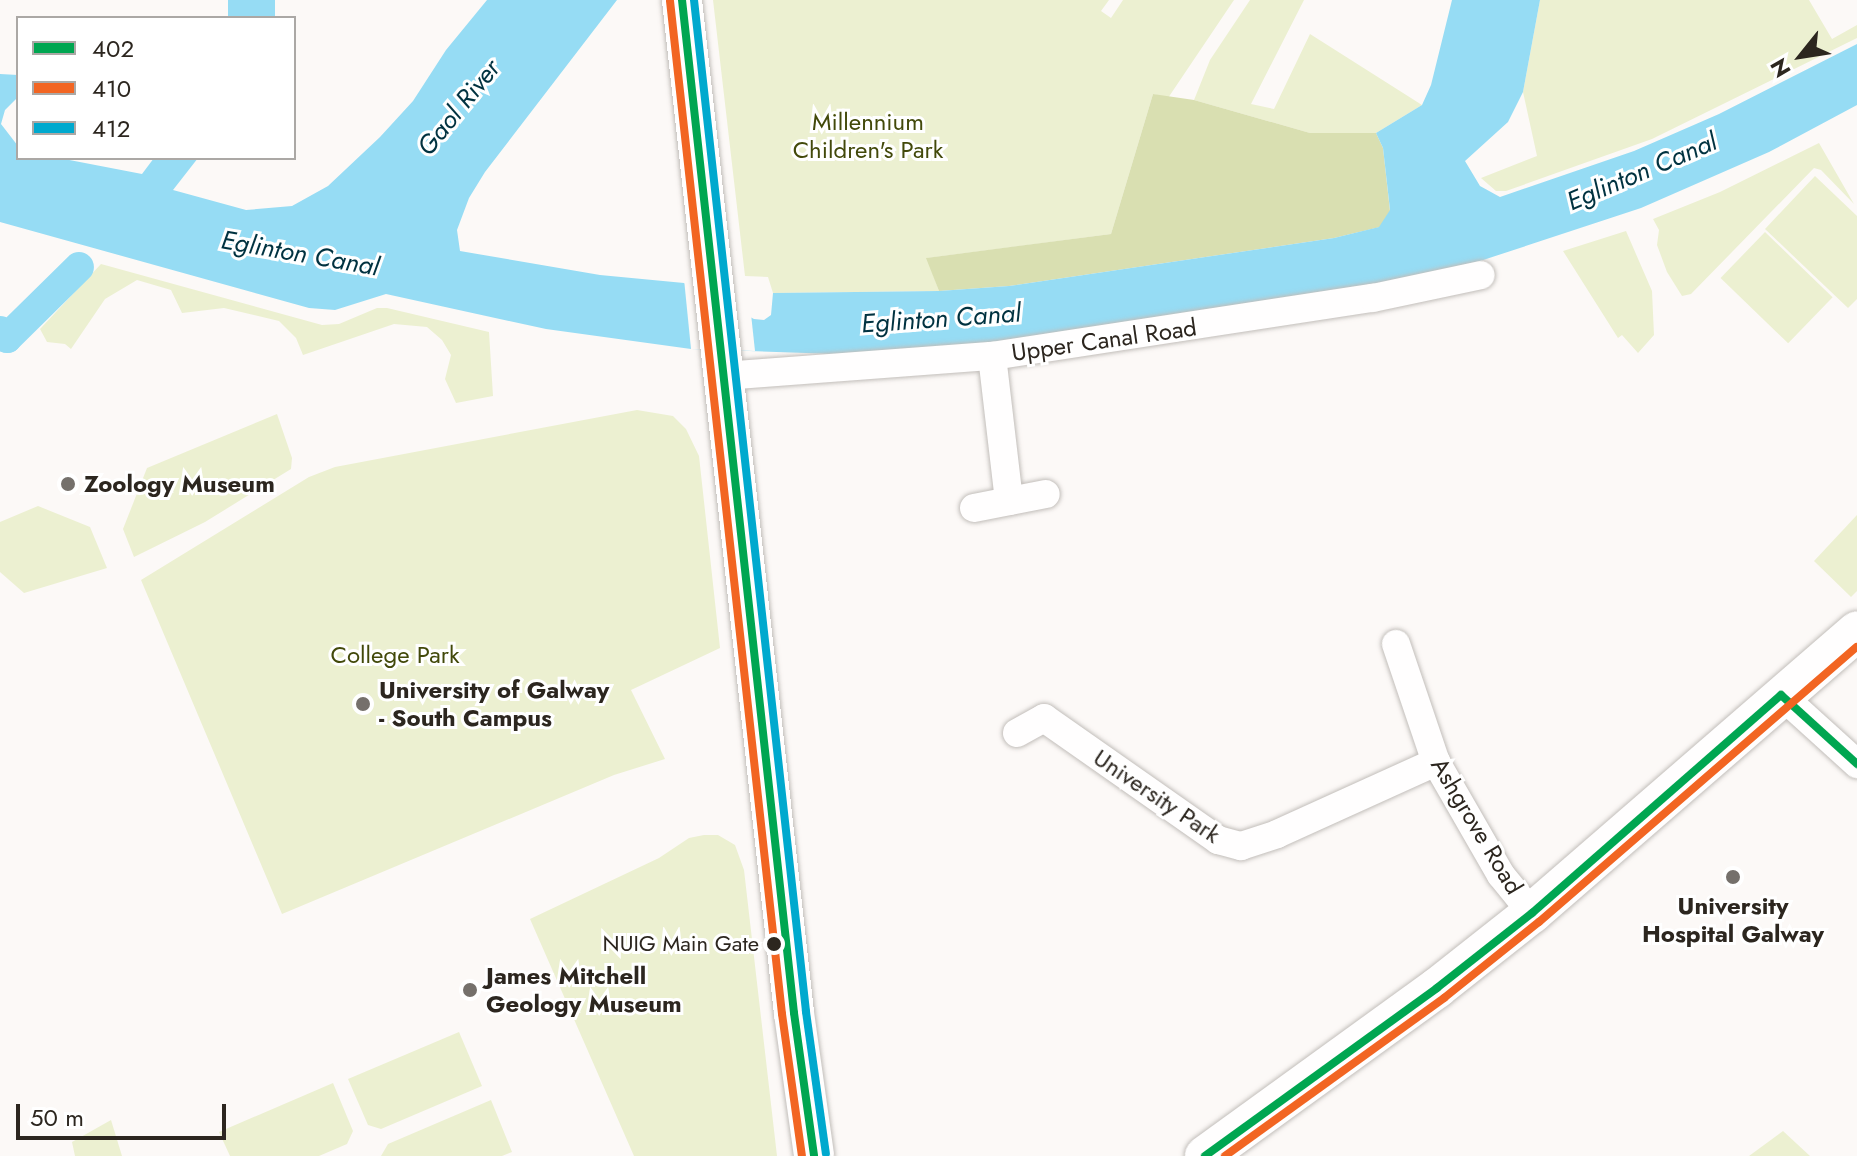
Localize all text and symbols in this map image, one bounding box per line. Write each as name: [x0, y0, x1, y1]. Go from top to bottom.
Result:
legend: [16, 16, 296, 160]
north arrow: [1761, 16, 1841, 96]
text: 402: [92, 31, 134, 66]
text: N: [1762, 52, 1798, 84]
water label: Gaol River: [411, 54, 507, 162]
text: 410: [92, 71, 131, 106]
park label: Millennium Children's Park: [793, 108, 943, 164]
text: 412: [92, 111, 130, 146]
water label: Eglinton Canal: [1562, 126, 1722, 218]
water label: Eglinton Canal: [219, 225, 381, 283]
water label: Eglinton Canal: [860, 298, 1022, 340]
street label: Upper Canal Road: [1010, 313, 1198, 367]
place label: Zoology Museum: [84, 470, 275, 498]
marker: Zoology Museum: [59, 475, 77, 493]
park label: College Park: [331, 641, 459, 669]
place label: University of Galway - South Campus: [379, 676, 609, 732]
marker: University of Galway - South Campus: [354, 695, 372, 713]
street label: University Park: [1088, 743, 1226, 849]
street label: Ashgrove Road: [1425, 753, 1529, 899]
marker: University Hospital Galway: [1722, 866, 1744, 888]
place label: University Hospital Galway: [1642, 892, 1824, 948]
place label: NUIG Main Gate: [603, 931, 759, 957]
marker: NUIG Main Gate: [766, 936, 782, 952]
place label: James Mitchell Geology Museum: [486, 962, 682, 1018]
marker: James Mitchell Geology Museum: [461, 981, 479, 999]
scale bar: [20, 1088, 230, 1138]
text: 50 m: [30, 1100, 84, 1135]

